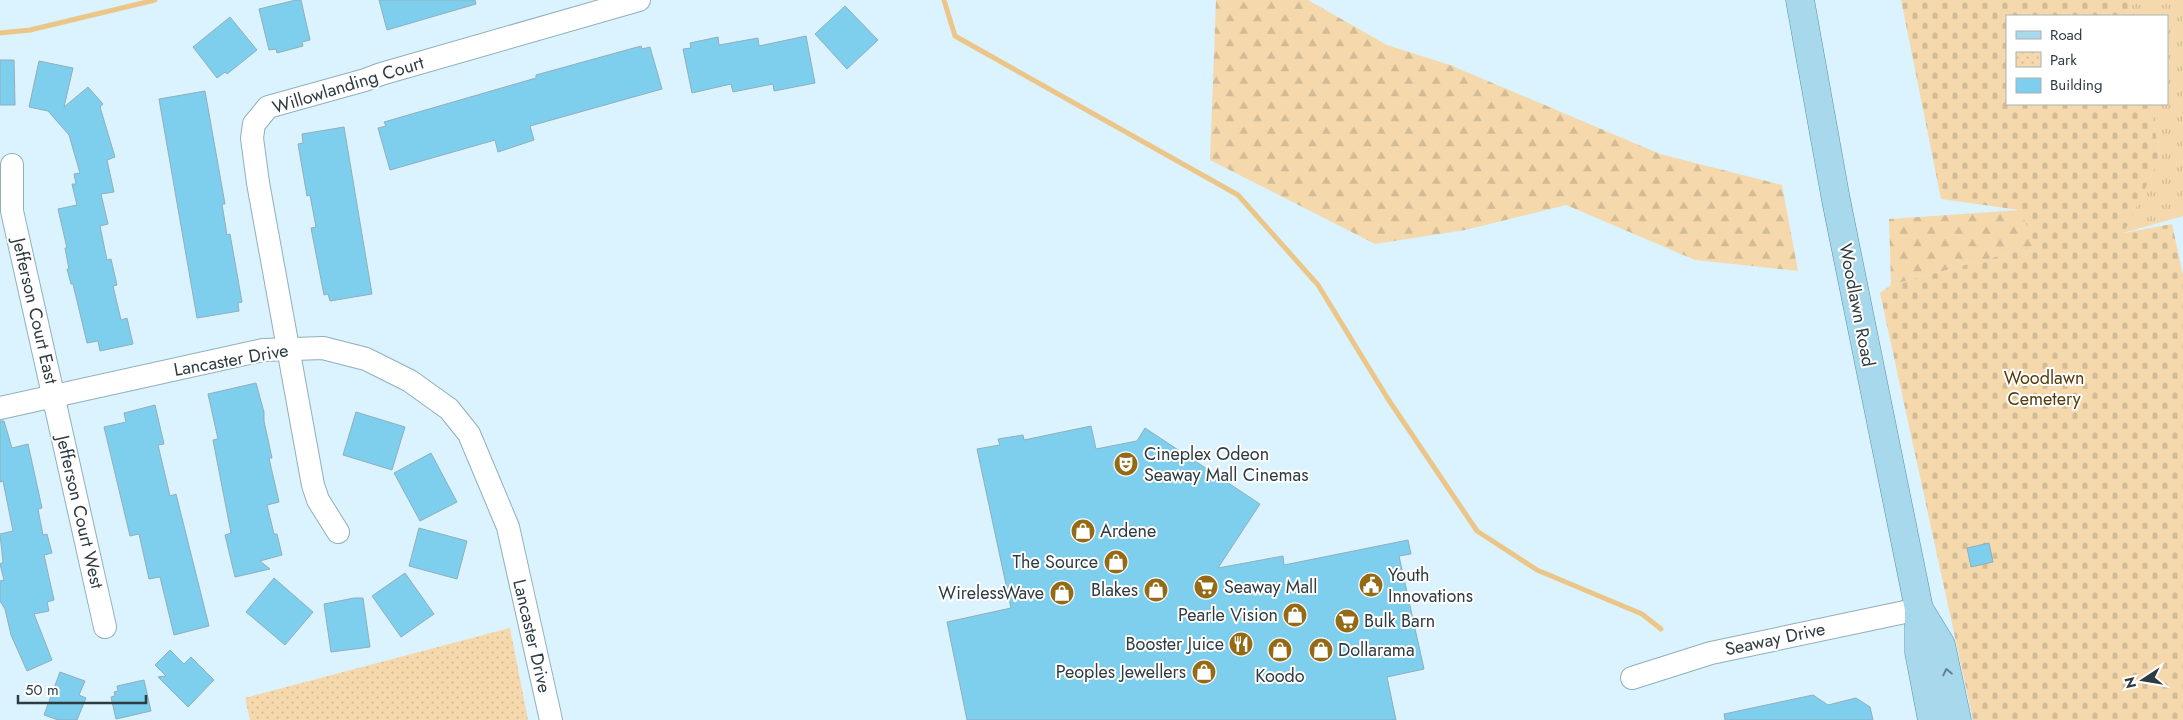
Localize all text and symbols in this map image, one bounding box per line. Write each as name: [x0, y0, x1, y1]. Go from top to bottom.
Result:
legend: [2006, 15, 2168, 105]
text: Road: [2050, 24, 2082, 46]
street label: Willowlanding Court: [269, 49, 428, 120]
text: Park: [2050, 49, 2077, 71]
text: Building: [2050, 74, 2102, 96]
street label: Jefferson Court East: [5, 234, 65, 387]
street label: Woodlawn Road: [1832, 241, 1882, 369]
street label: Lancaster Drive: [172, 337, 290, 383]
park label: Woodlawn Cemetery: [2004, 365, 2084, 412]
street label: Jefferson Court West: [49, 431, 110, 592]
place label: Cineplex Odeon Seaway Mall Cinemas: [1144, 441, 1308, 488]
theatre icon: Cineplex Odeon Seaway Mall Cinemas: [1113, 451, 1139, 477]
shop icon: Ardene: [1070, 518, 1096, 544]
place label: Ardene: [1100, 518, 1156, 544]
place label: The Source: [1013, 549, 1098, 575]
shop icon: The Source: [1103, 549, 1129, 575]
place label: Youth Innovations: [1388, 562, 1473, 609]
public building icon: Youth Innovations: [1358, 572, 1384, 598]
supermarket icon: Seaway Mall: [1193, 574, 1219, 600]
place label: Seaway Mall: [1224, 574, 1317, 600]
street label: Lancaster Drive: [506, 577, 558, 695]
place label: Blakes: [1091, 577, 1138, 603]
shop icon: Blakes: [1143, 577, 1169, 603]
place label: WirelessWave: [938, 580, 1044, 606]
shop icon: WirelessWave: [1049, 580, 1075, 606]
place label: Pearle Vision: [1178, 602, 1278, 628]
shop icon: Pearle Vision: [1282, 602, 1308, 628]
supermarket icon: Bulk Barn: [1334, 608, 1360, 634]
place label: Bulk Barn: [1364, 608, 1435, 634]
street label: Seaway Drive: [1722, 616, 1828, 662]
place label: Booster Juice: [1126, 631, 1224, 657]
restaurant icon: Booster Juice: [1228, 631, 1254, 657]
shop icon: Koodo: [1267, 637, 1293, 663]
shop icon: Dollarama: [1308, 637, 1334, 663]
place label: Dollarama: [1338, 637, 1415, 663]
north arrow: [2118, 655, 2168, 705]
place label: Peoples Jewellers: [1056, 659, 1186, 685]
shop icon: Peoples Jewellers: [1191, 659, 1217, 685]
place label: Koodo: [1255, 663, 1305, 689]
one-way arrow: [1942, 668, 1952, 677]
scale bar: [18, 672, 145, 704]
text: N: [2119, 675, 2141, 690]
text: 50 m: [25, 679, 59, 701]

